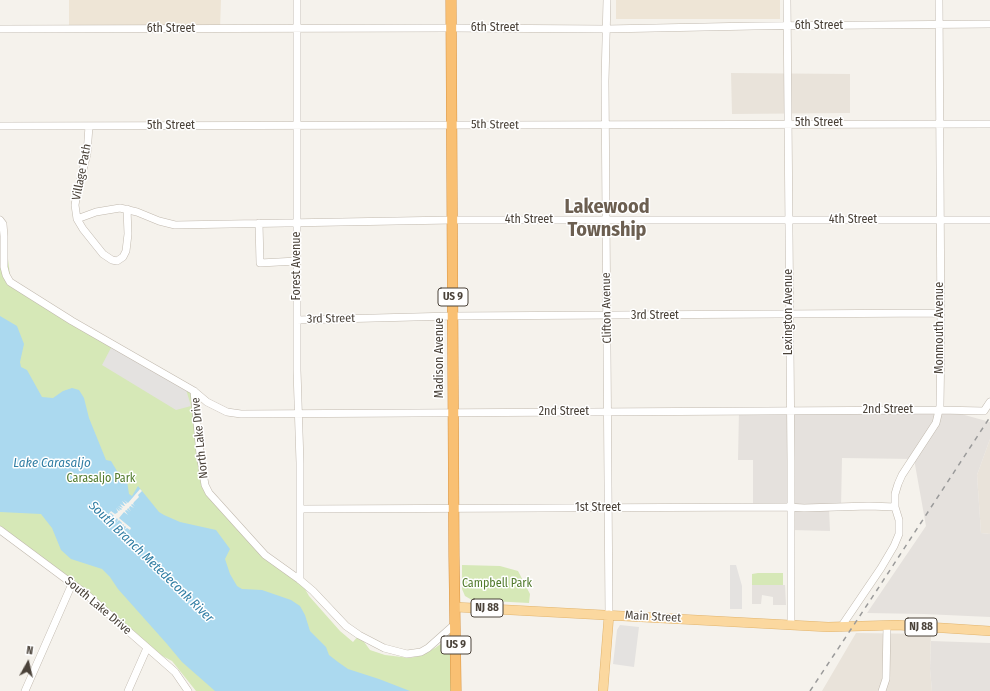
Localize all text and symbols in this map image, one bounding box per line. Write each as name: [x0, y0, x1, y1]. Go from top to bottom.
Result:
street label: 6th Street: [795, 19, 843, 33]
street label: 6th Street: [471, 21, 519, 35]
street label: 6th Street: [147, 22, 195, 36]
street label: 5th Street: [795, 116, 843, 130]
street label: 5th Street: [471, 117, 519, 133]
street label: 5th Street: [147, 119, 195, 133]
street label: Village Path: [69, 143, 95, 201]
district label: Lakewood Township: [564, 195, 650, 242]
street label: 4th Street: [505, 213, 553, 227]
street label: 4th Street: [829, 213, 877, 227]
street label: Forest Avenue: [290, 232, 304, 300]
street label: Lexington Avenue: [782, 269, 796, 355]
street label: Clifton Avenue: [599, 272, 615, 344]
street label: Monmouth Avenue: [933, 282, 947, 374]
road number: US 9: [438, 288, 468, 306]
street label: 3rd Street: [631, 309, 679, 323]
street label: 3rd Street: [307, 311, 355, 327]
street label: Madison Avenue: [433, 318, 447, 398]
street label: North Lake Drive: [189, 397, 211, 479]
street label: 2nd Street: [863, 403, 913, 417]
street label: 2nd Street: [539, 405, 589, 419]
water label: Lake Carasaljo: [13, 455, 91, 471]
park label: Carasaljo Park: [67, 472, 135, 486]
water label: South Branch Metedeconk River: [85, 498, 217, 626]
street label: 1st Street: [575, 501, 621, 515]
street label: South Lake Drive: [62, 574, 134, 638]
park label: Campbell Park: [462, 577, 532, 591]
road number: NJ 88: [471, 599, 503, 617]
street label: Main Street: [625, 608, 681, 626]
road number: NJ 88: [905, 618, 937, 636]
road number: US 9: [441, 636, 471, 654]
north arrow: [8, 643, 48, 683]
text: N: [26, 644, 34, 658]

